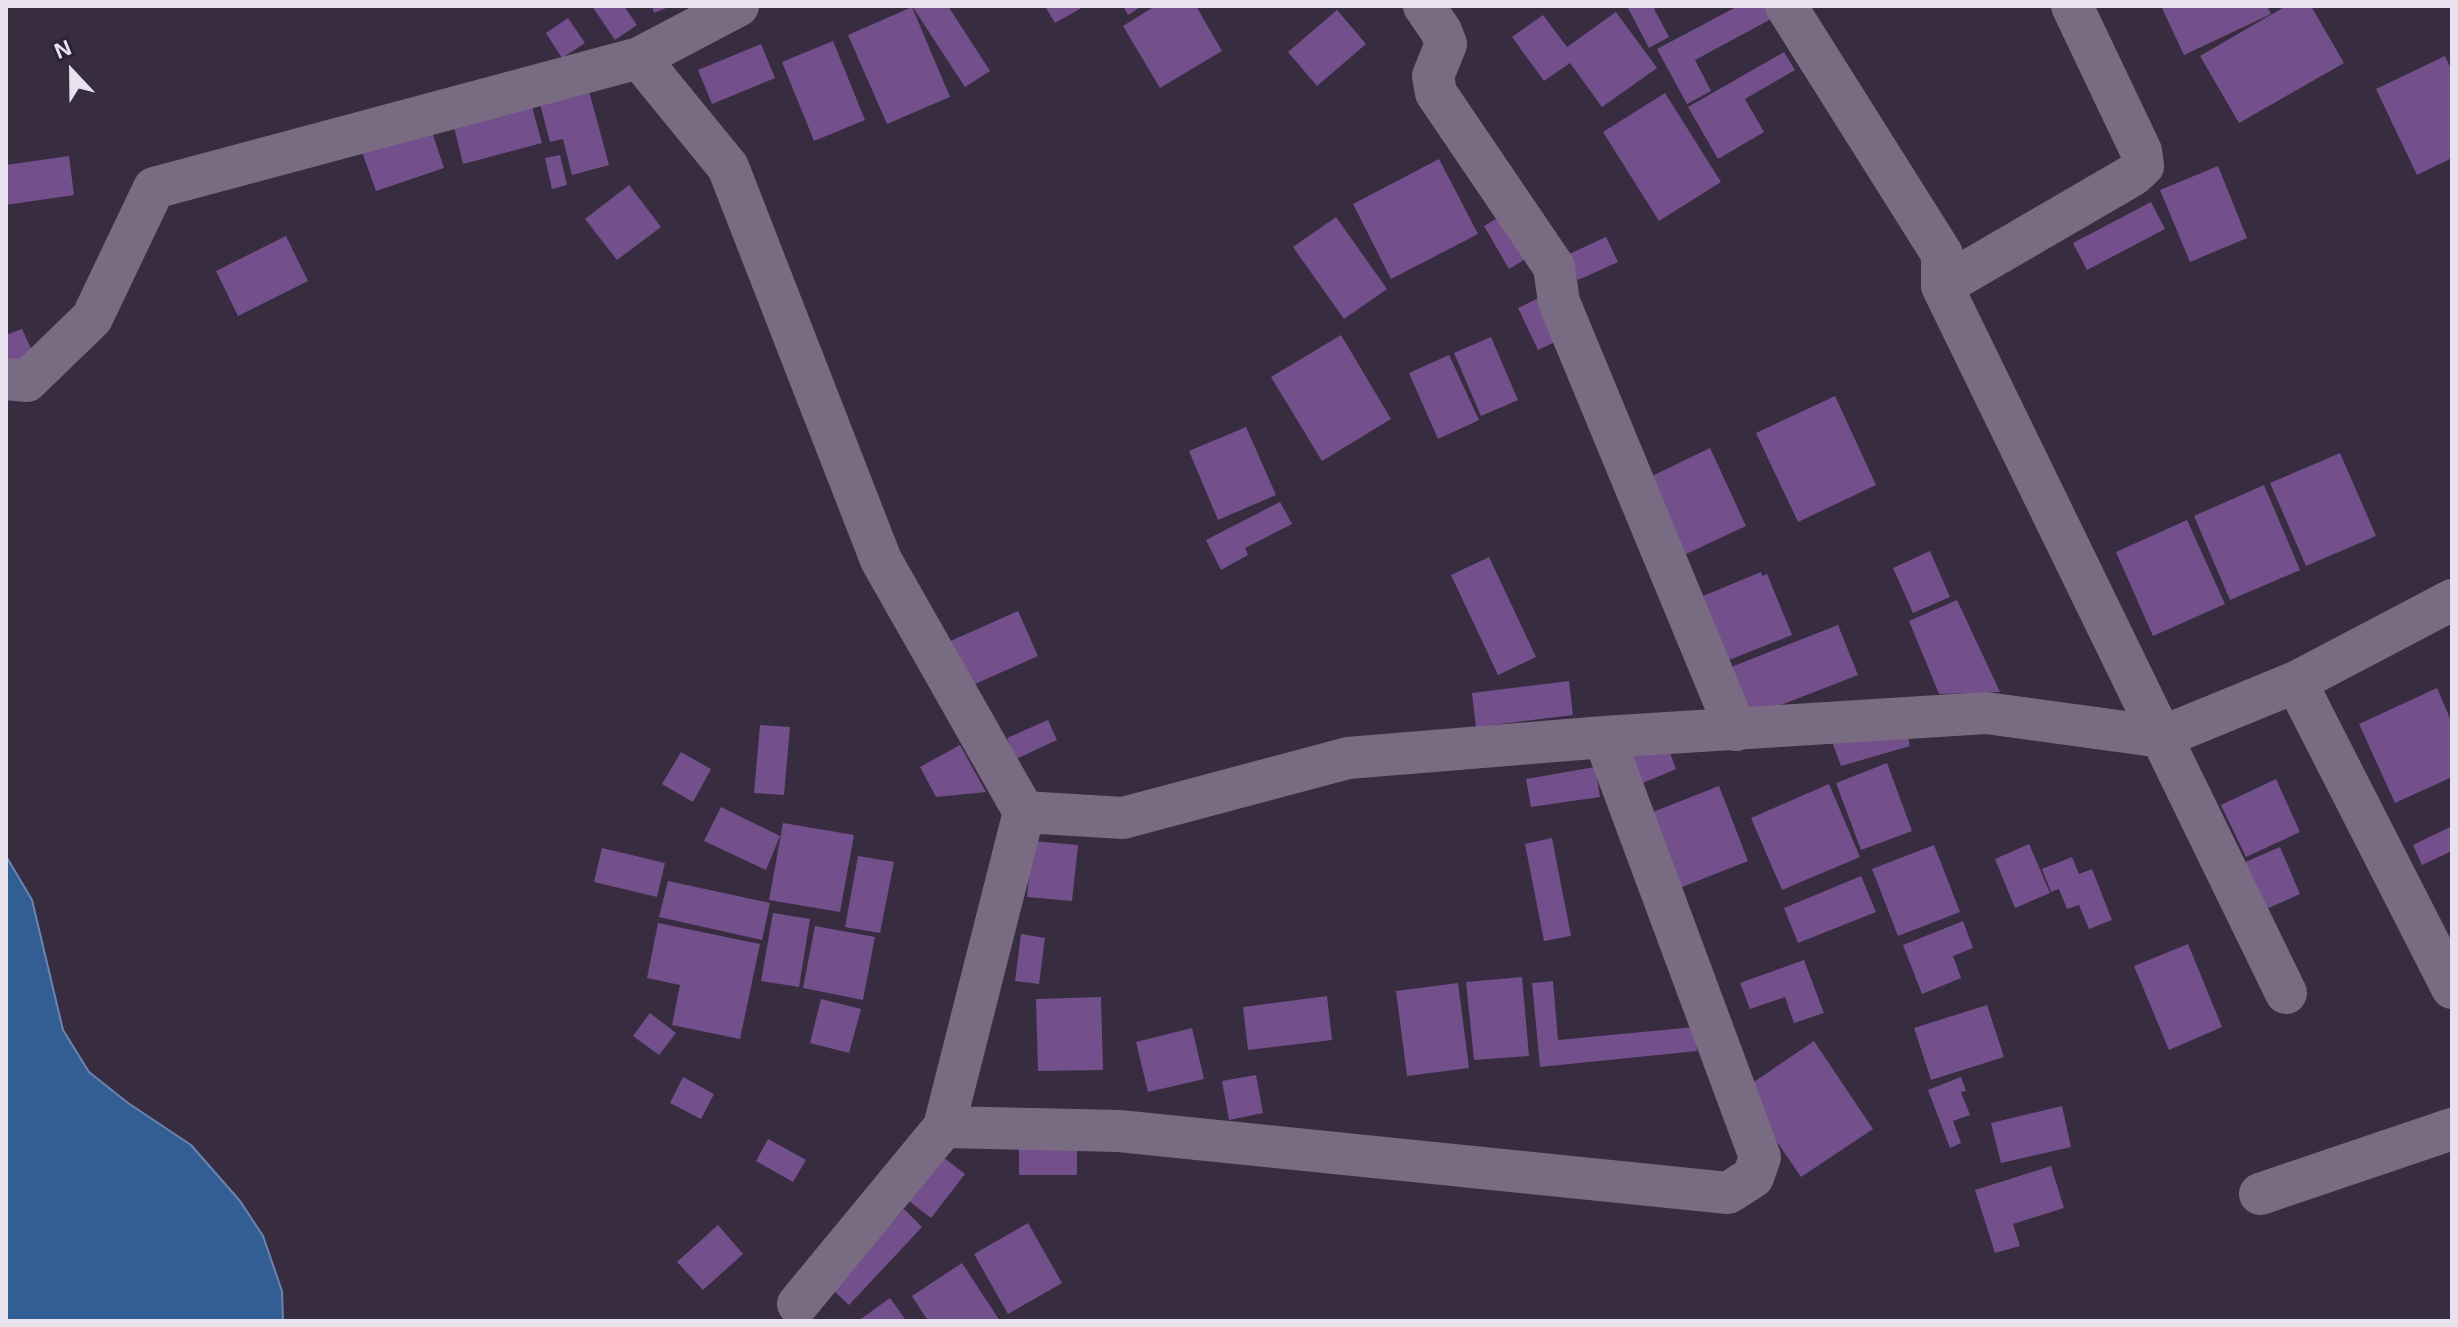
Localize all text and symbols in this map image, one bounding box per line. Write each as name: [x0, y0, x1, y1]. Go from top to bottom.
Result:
north arrow: [32, 32, 112, 112]
text: N: [51, 35, 75, 64]

